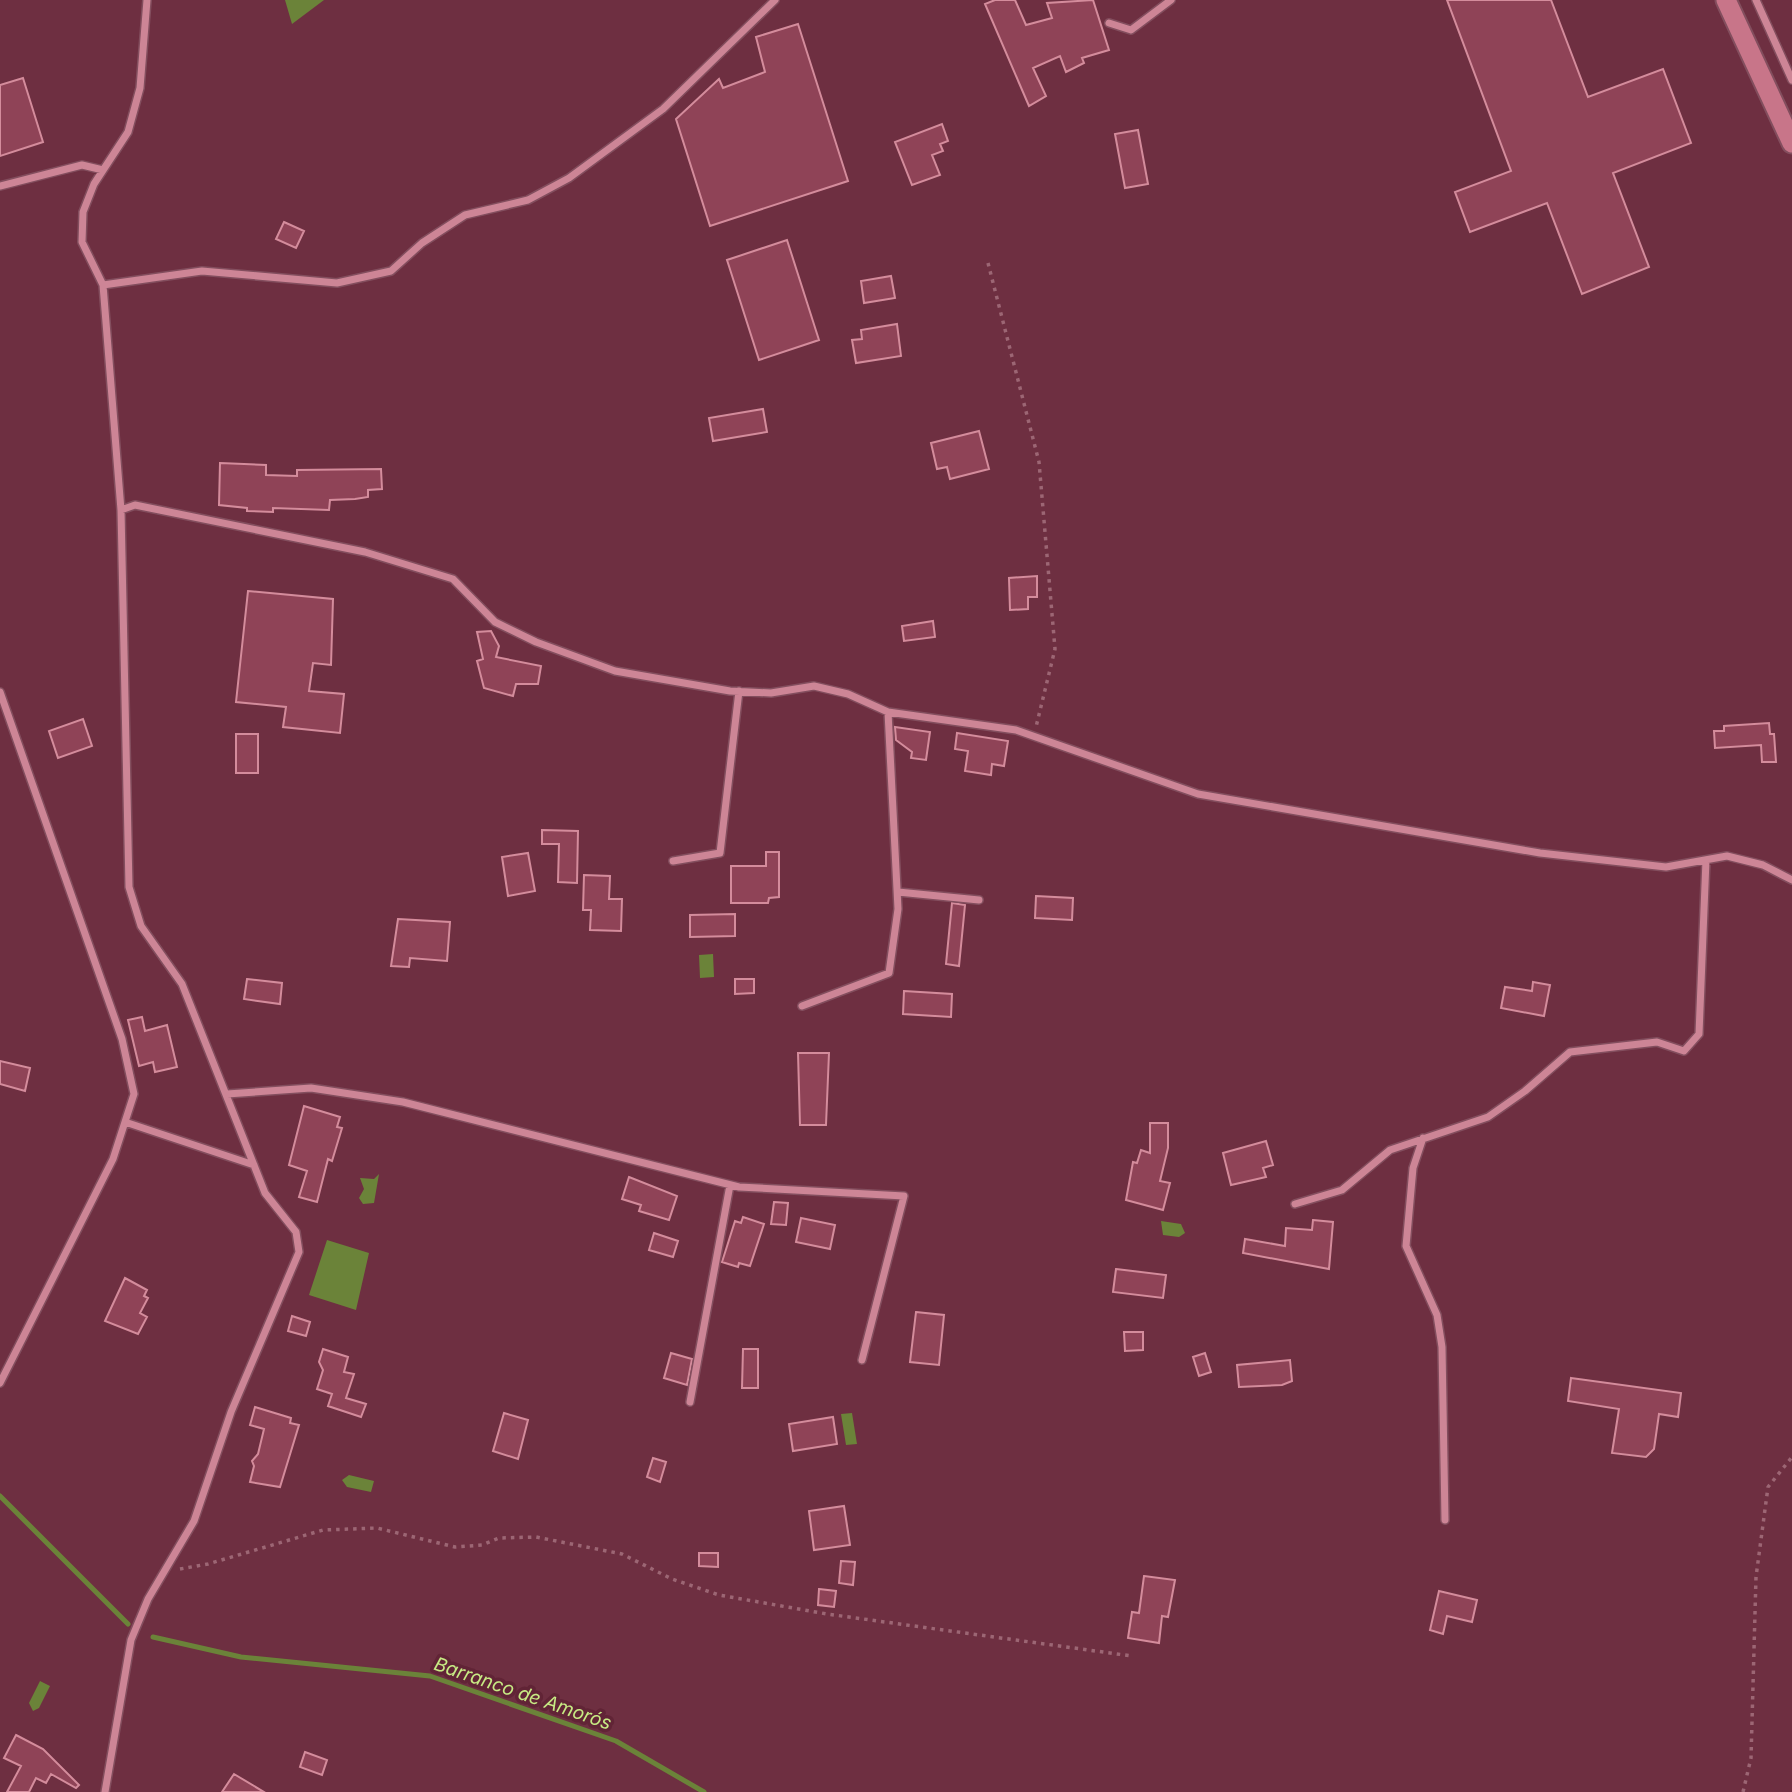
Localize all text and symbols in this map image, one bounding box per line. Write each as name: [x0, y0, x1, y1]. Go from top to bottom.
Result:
water label: Barranco de Amorós: [431, 1652, 615, 1735]

